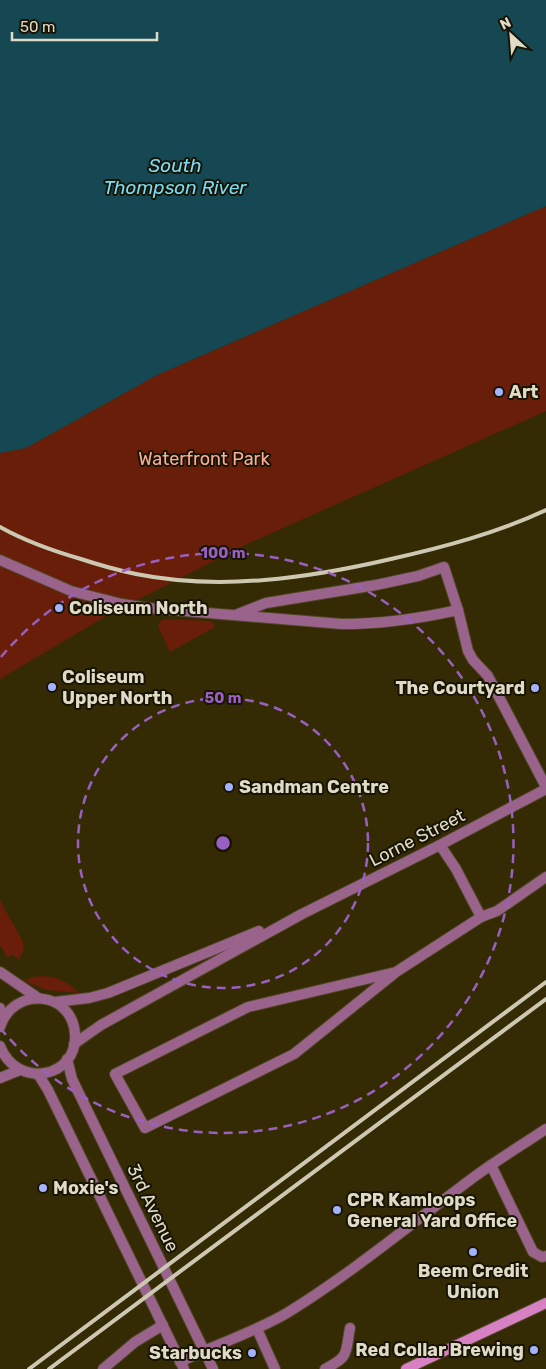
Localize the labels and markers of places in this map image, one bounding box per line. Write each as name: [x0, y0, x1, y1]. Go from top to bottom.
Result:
place label: Art: [509, 381, 538, 403]
marker: Art: [493, 386, 505, 398]
place label: Coliseum North: [69, 597, 208, 619]
marker: Coliseum North: [53, 602, 65, 614]
place label: Coliseum Upper North: [62, 666, 172, 709]
place label: The Courtyard: [396, 677, 525, 699]
marker: Coliseum Upper North: [46, 681, 58, 693]
marker: The Courtyard: [529, 682, 541, 694]
place label: Sandman Centre: [239, 776, 389, 798]
marker: Sandman Centre: [223, 781, 235, 793]
centre of rings: [214, 834, 232, 852]
place label: Moxie's: [53, 1177, 119, 1199]
marker: Moxie's: [37, 1182, 49, 1194]
place label: CPR Kamloops General Yard Office: [347, 1189, 518, 1232]
marker: CPR Kamloops General Yard Office: [331, 1204, 343, 1216]
marker: Beem Credit Union: [467, 1246, 479, 1258]
place label: Beem Credit Union: [418, 1260, 528, 1303]
place label: Red Collar Brewing: [355, 1339, 524, 1361]
place label: Starbucks: [149, 1342, 242, 1364]
marker: Red Collar Brewing: [528, 1344, 540, 1356]
marker: Starbucks: [246, 1347, 258, 1359]

